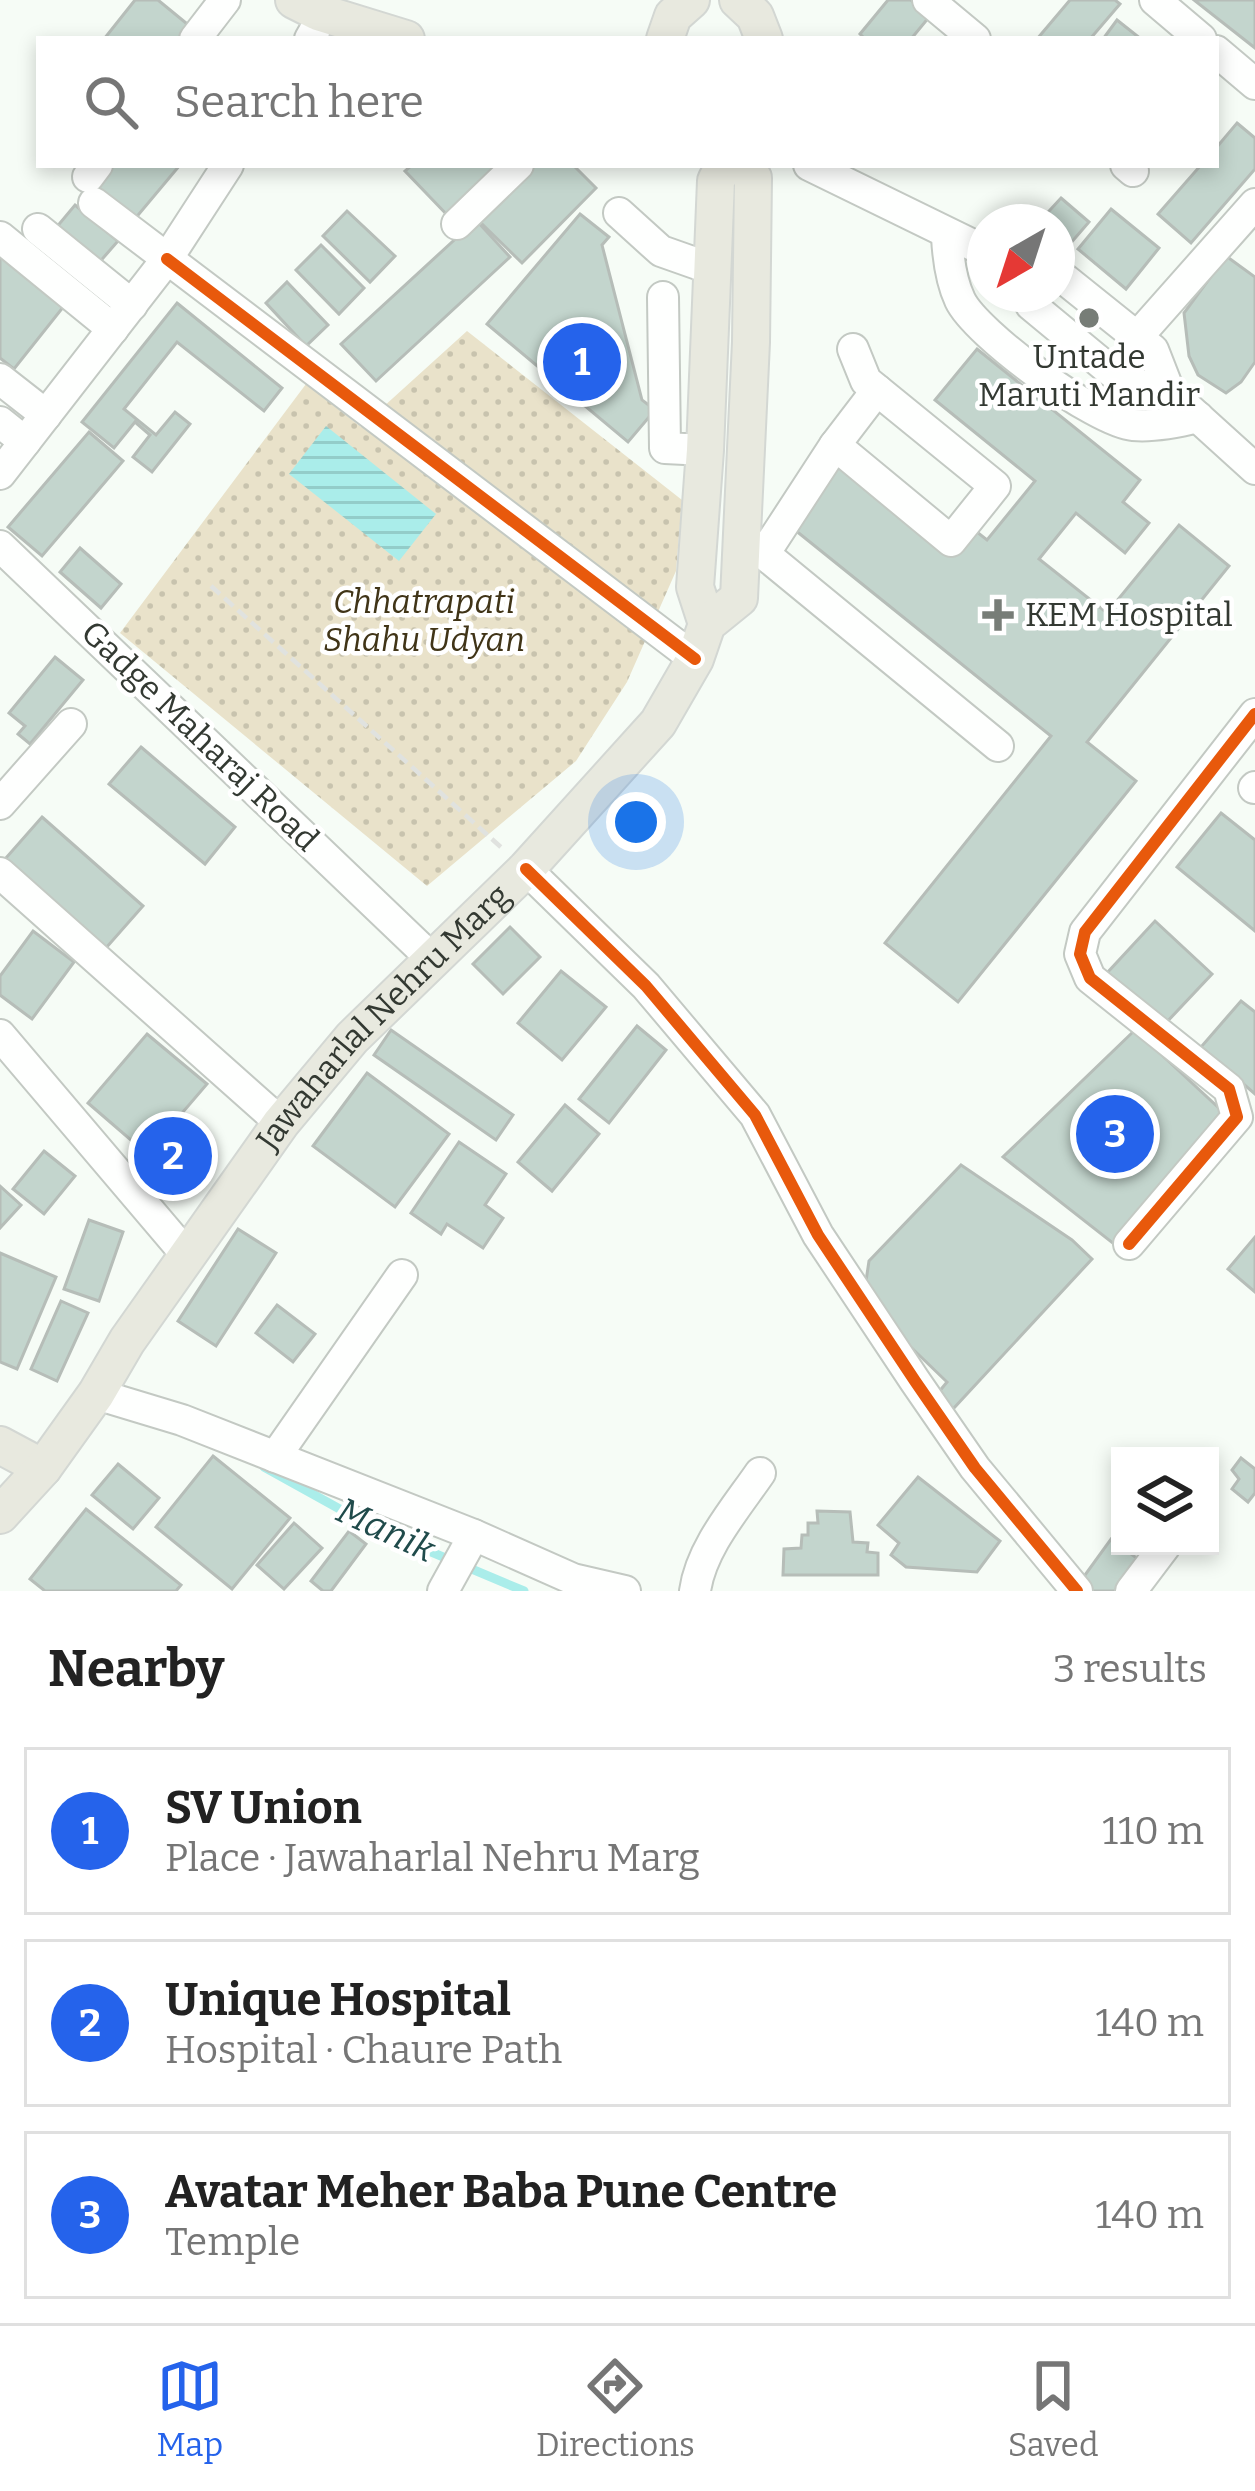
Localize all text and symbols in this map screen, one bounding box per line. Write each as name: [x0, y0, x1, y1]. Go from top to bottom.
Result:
search box: [36, 36, 1219, 168]
icon: search: [78, 69, 144, 135]
text: Search here: [174, 75, 424, 129]
north arrow: [967, 204, 1075, 312]
marker: Untade Maruti Mandir: [1076, 305, 1102, 331]
pin: 1: [543, 317, 621, 407]
place label: Untade Maruti Mandir: [978, 337, 1200, 415]
park label: Chhatrapati Shahu Udyan: [323, 582, 525, 660]
place label: KEM Hospital: [1025, 595, 1233, 635]
marker: KEM Hospital: [982, 599, 1014, 631]
street label: Gadge Maharaj Road: [73, 612, 327, 860]
your location: [606, 792, 666, 852]
street label: Jawaharlal Nehru Marg: [247, 876, 518, 1159]
pin: 3: [1076, 1089, 1154, 1179]
pin: 2: [134, 1111, 212, 1201]
map controls: [1111, 1447, 1219, 1555]
button: layers: [1111, 1447, 1219, 1555]
water label: Manik: [330, 1488, 443, 1572]
text: Nearby: [48, 1638, 224, 1700]
text: 3 results: [1053, 1646, 1207, 1692]
text: SV Union: [165, 1781, 362, 1835]
text: 1: [82, 1808, 98, 1854]
text: 110 m: [1102, 1808, 1204, 1854]
text: Place · Jawaharlal Nehru Marg: [165, 1835, 700, 1881]
text: Unique Hospital: [165, 1973, 511, 2027]
text: 2: [79, 2000, 101, 2046]
text: 140 m: [1095, 2000, 1204, 2046]
text: Hospital · Chaure Path: [165, 2027, 562, 2073]
text: Avatar Meher Baba Pune Centre: [165, 2165, 837, 2219]
text: 3: [79, 2192, 101, 2238]
text: 140 m: [1095, 2192, 1204, 2238]
text: Temple: [165, 2219, 300, 2265]
tab: Map: [157, 2353, 223, 2465]
tab: Directions: [536, 2353, 695, 2465]
tab: Saved: [1008, 2353, 1098, 2465]

